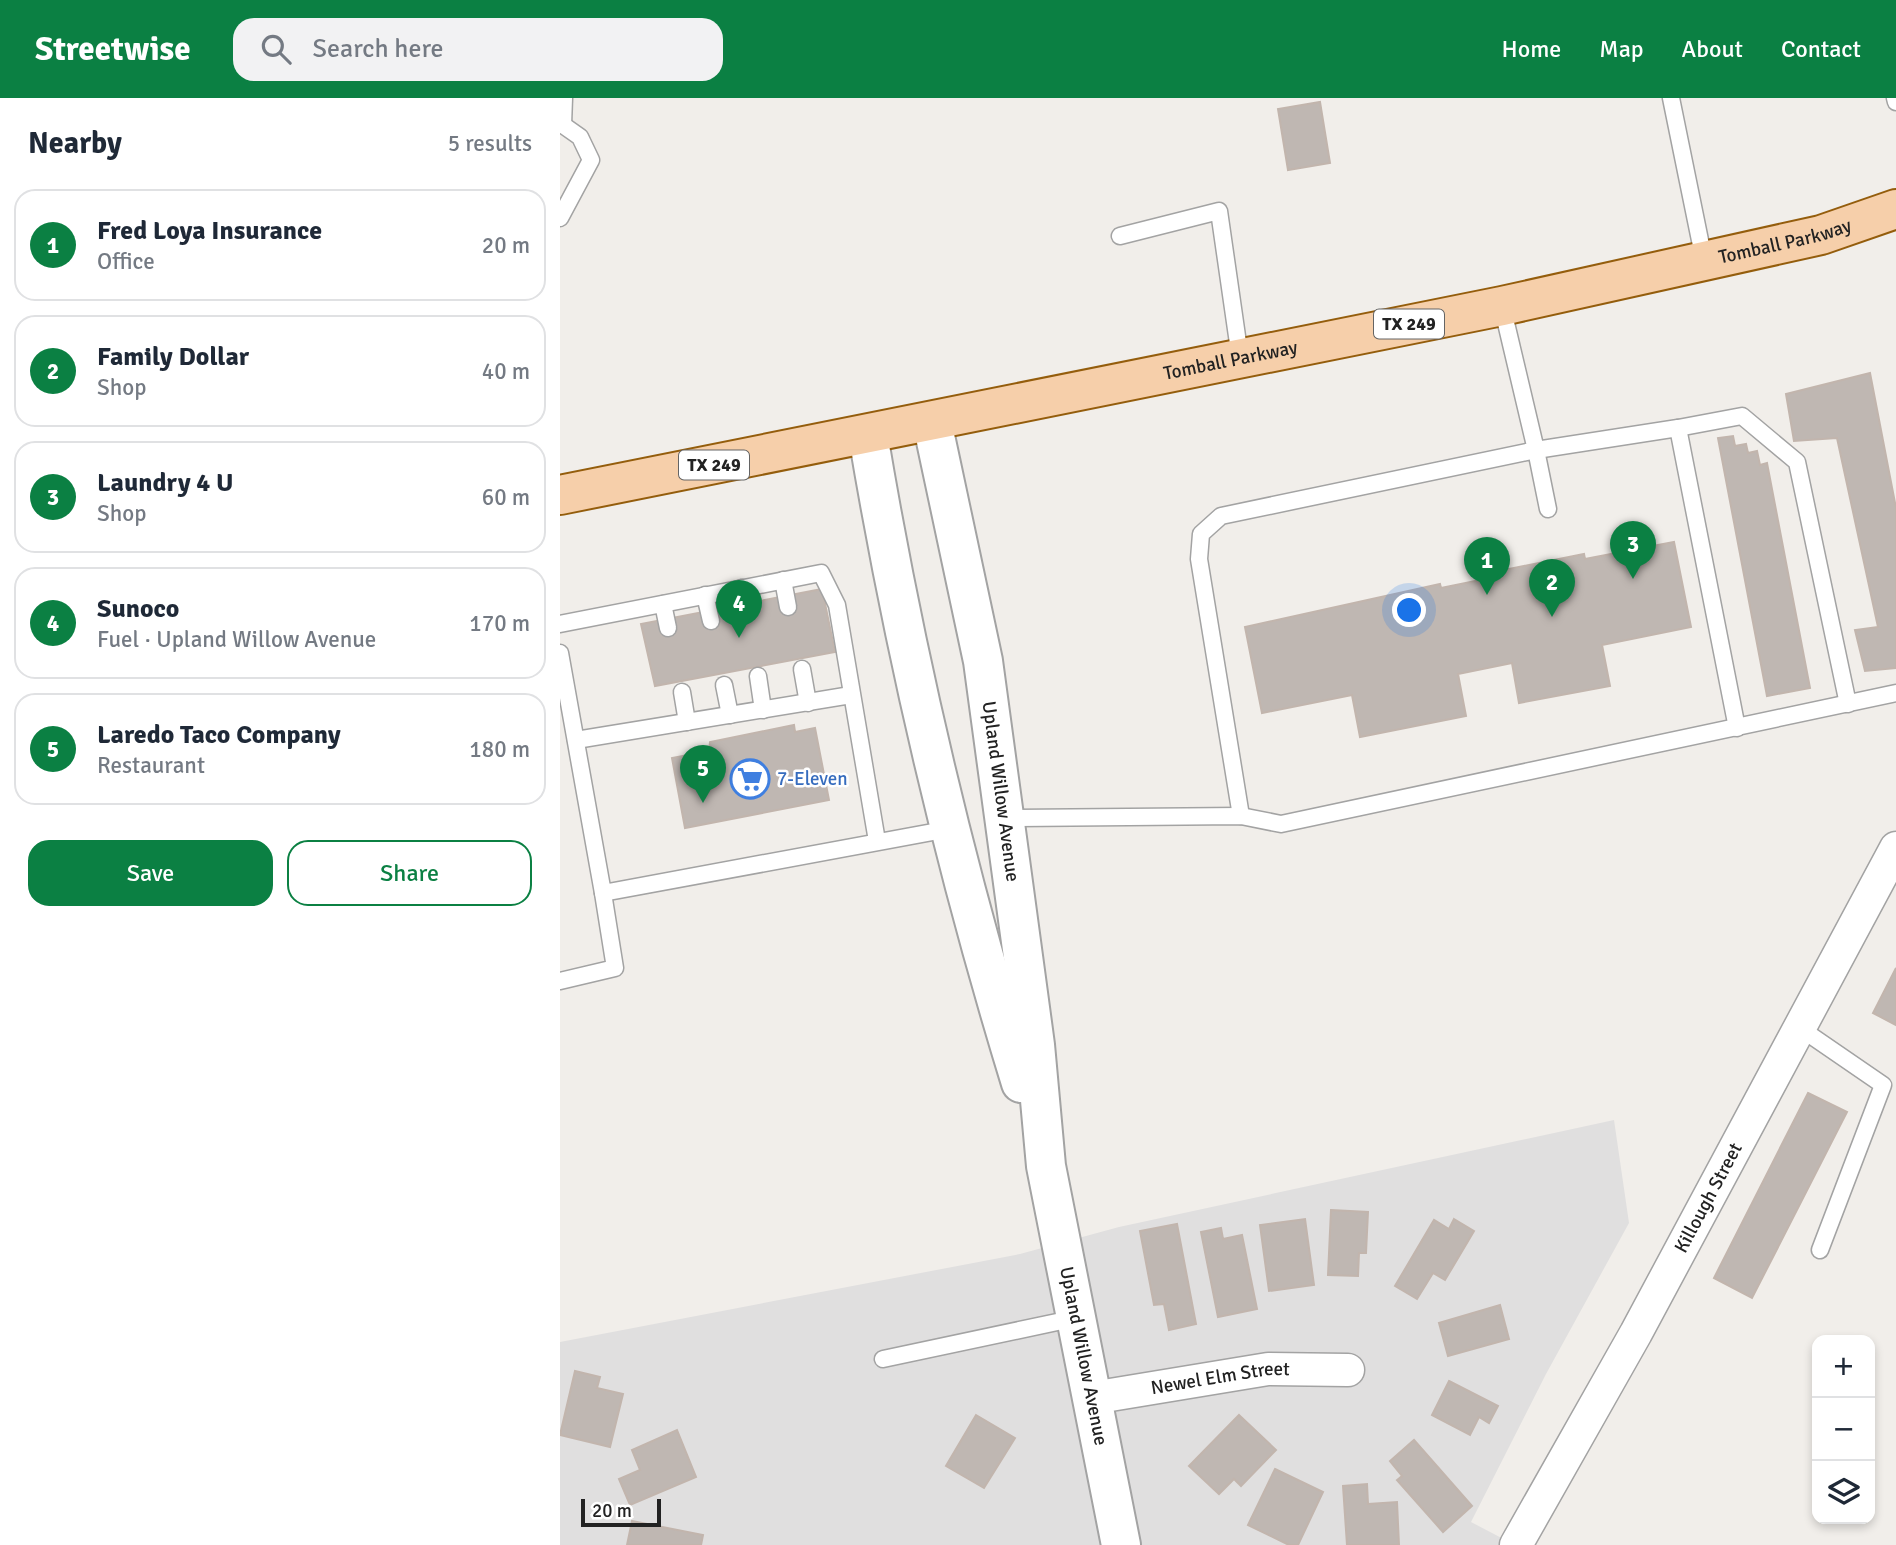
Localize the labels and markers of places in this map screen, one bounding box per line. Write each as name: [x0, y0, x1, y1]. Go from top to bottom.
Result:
pin: 3: [1610, 521, 1656, 579]
pin: 1: [1464, 537, 1510, 595]
pin: 2: [1529, 559, 1575, 617]
pin: 4: [716, 580, 762, 638]
pin: 5: [680, 745, 726, 803]
supermarket icon: 7-Eleven: [729, 758, 771, 800]
place label: 7-Eleven: [777, 767, 848, 791]

